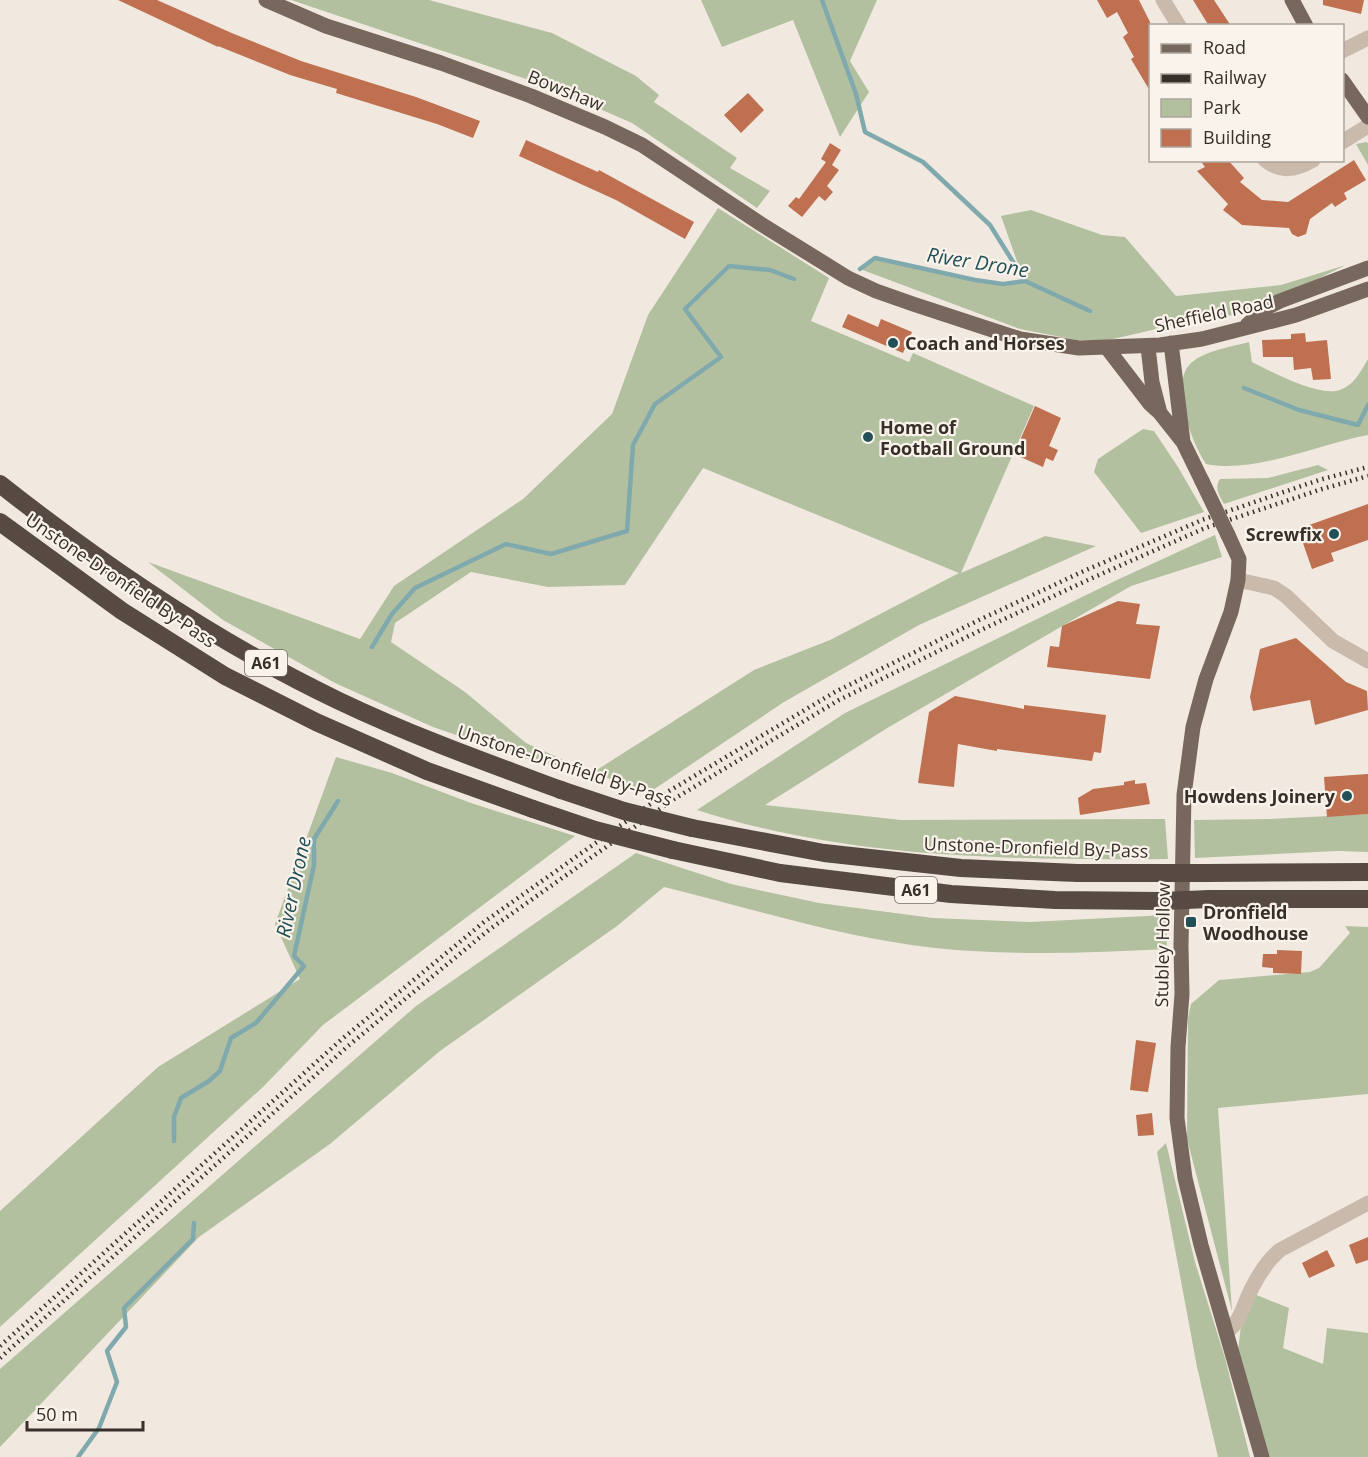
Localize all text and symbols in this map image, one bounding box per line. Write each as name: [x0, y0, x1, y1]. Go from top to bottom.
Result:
legend: [1149, 24, 1344, 162]
text: Road: [1203, 35, 1246, 59]
street label: Bowshaw: [524, 64, 608, 116]
text: Railway: [1203, 65, 1267, 89]
text: Park: [1203, 95, 1241, 119]
text: Building: [1203, 125, 1271, 149]
water label: River Drone: [925, 241, 1031, 283]
street label: Sheffield Road: [1152, 289, 1276, 337]
place label: Coach and Horses: [905, 331, 1065, 355]
marker: Coach and Horses: [886, 336, 900, 350]
place label: Home of Football Ground: [880, 415, 1025, 460]
marker: Home of Football Ground: [861, 430, 875, 444]
street label: Unstone-Dronfield By-Pass: [21, 507, 221, 653]
place label: Screwfix: [1246, 522, 1323, 546]
marker: Screwfix: [1327, 527, 1341, 541]
road number: A61: [245, 650, 287, 676]
street label: Unstone-Dronfield By-Pass: [454, 719, 676, 811]
place label: Howdens Joinery: [1184, 784, 1336, 808]
marker: Howdens Joinery: [1340, 789, 1354, 803]
street label: Unstone-Dronfield By-Pass: [923, 831, 1149, 863]
water label: River Drone: [269, 834, 317, 940]
road number: A61: [895, 877, 937, 903]
street label: Stubley Hollow: [1149, 882, 1175, 1008]
place label: Dronfield Woodhouse: [1203, 900, 1308, 945]
marker: Dronfield Woodhouse: [1184, 915, 1198, 929]
scale bar: [27, 1394, 142, 1432]
text: 50 m: [36, 1402, 78, 1426]

